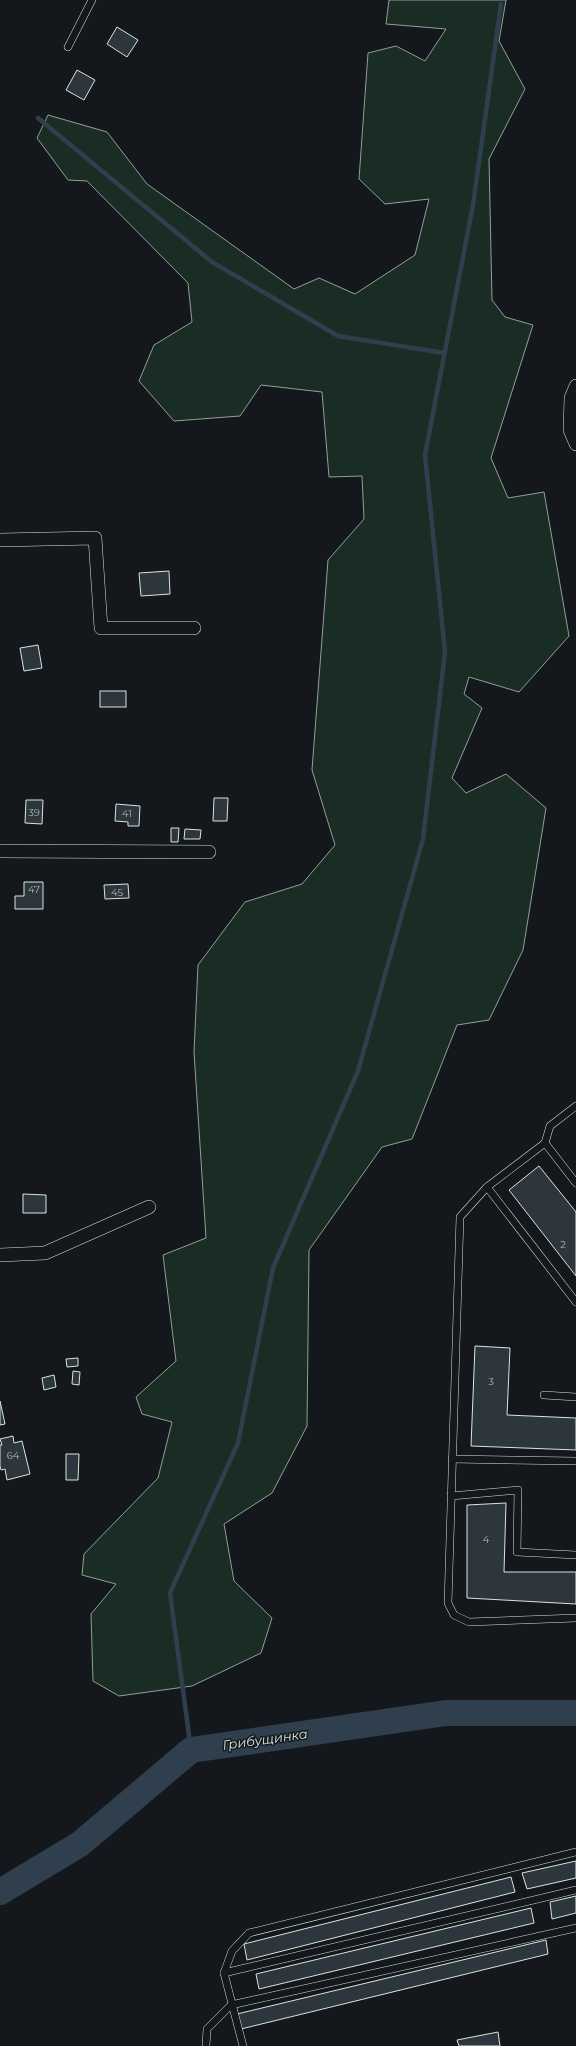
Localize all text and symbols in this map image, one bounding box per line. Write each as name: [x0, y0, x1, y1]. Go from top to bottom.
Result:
house number: 39: [28, 806, 40, 819]
house number: 41: [122, 807, 132, 820]
house number: 47: [28, 883, 40, 896]
house number: 45: [111, 886, 123, 899]
house number: 2: [560, 1238, 566, 1251]
house number: 3: [488, 1375, 494, 1388]
house number: 64: [7, 1449, 20, 1462]
house number: 4: [483, 1533, 490, 1546]
water label: Грибущинка: [221, 1725, 309, 1753]

